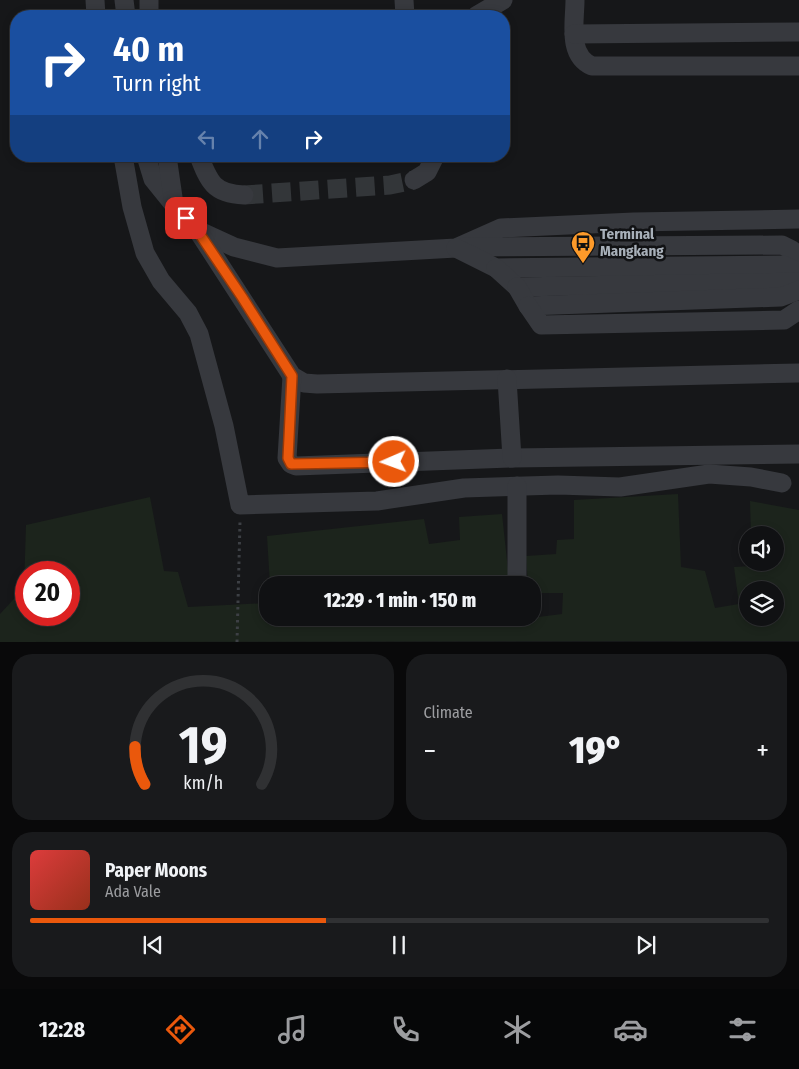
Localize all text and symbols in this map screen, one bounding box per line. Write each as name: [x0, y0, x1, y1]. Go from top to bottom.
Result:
text: 40 m: [113, 28, 184, 70]
icon: right: [30, 30, 95, 95]
text: Turn right: [113, 70, 201, 97]
icon: left: [193, 125, 221, 153]
icon: ahead: [246, 125, 274, 153]
icon: right: [299, 125, 327, 153]
pin: [165, 197, 207, 239]
icon: arrive: [172, 204, 200, 232]
place label: Terminal Mangkang: [600, 225, 664, 260]
bus stop icon: Terminal Mangkang: [570, 230, 596, 264]
position arrow: [367, 435, 419, 487]
map controls: [739, 526, 784, 626]
button: sound: [739, 526, 784, 571]
speed limit sign: 20: [15, 561, 80, 626]
button: layers: [739, 581, 784, 626]
text: 12:29 · 1 min · 150 m: [324, 589, 476, 612]
text: Climate: [424, 703, 473, 722]
text: 19: [178, 714, 227, 777]
text: 19°: [569, 727, 623, 773]
text: −: [424, 734, 436, 767]
text: +: [756, 734, 769, 767]
text: km/h: [183, 772, 223, 794]
text: Paper Moons: [105, 859, 207, 882]
text: Ada Vale: [105, 882, 161, 901]
icon: previous: [139, 931, 167, 959]
icon: pause: [385, 931, 413, 959]
icon: next: [632, 931, 660, 959]
icon: directions: [163, 1012, 198, 1047]
icon: music: [275, 1012, 310, 1047]
icon: phone: [388, 1012, 423, 1047]
icon: climate: [500, 1012, 535, 1047]
icon: car: [613, 1012, 648, 1047]
icon: filters: [725, 1012, 760, 1047]
text: 12:28: [39, 1016, 85, 1043]

